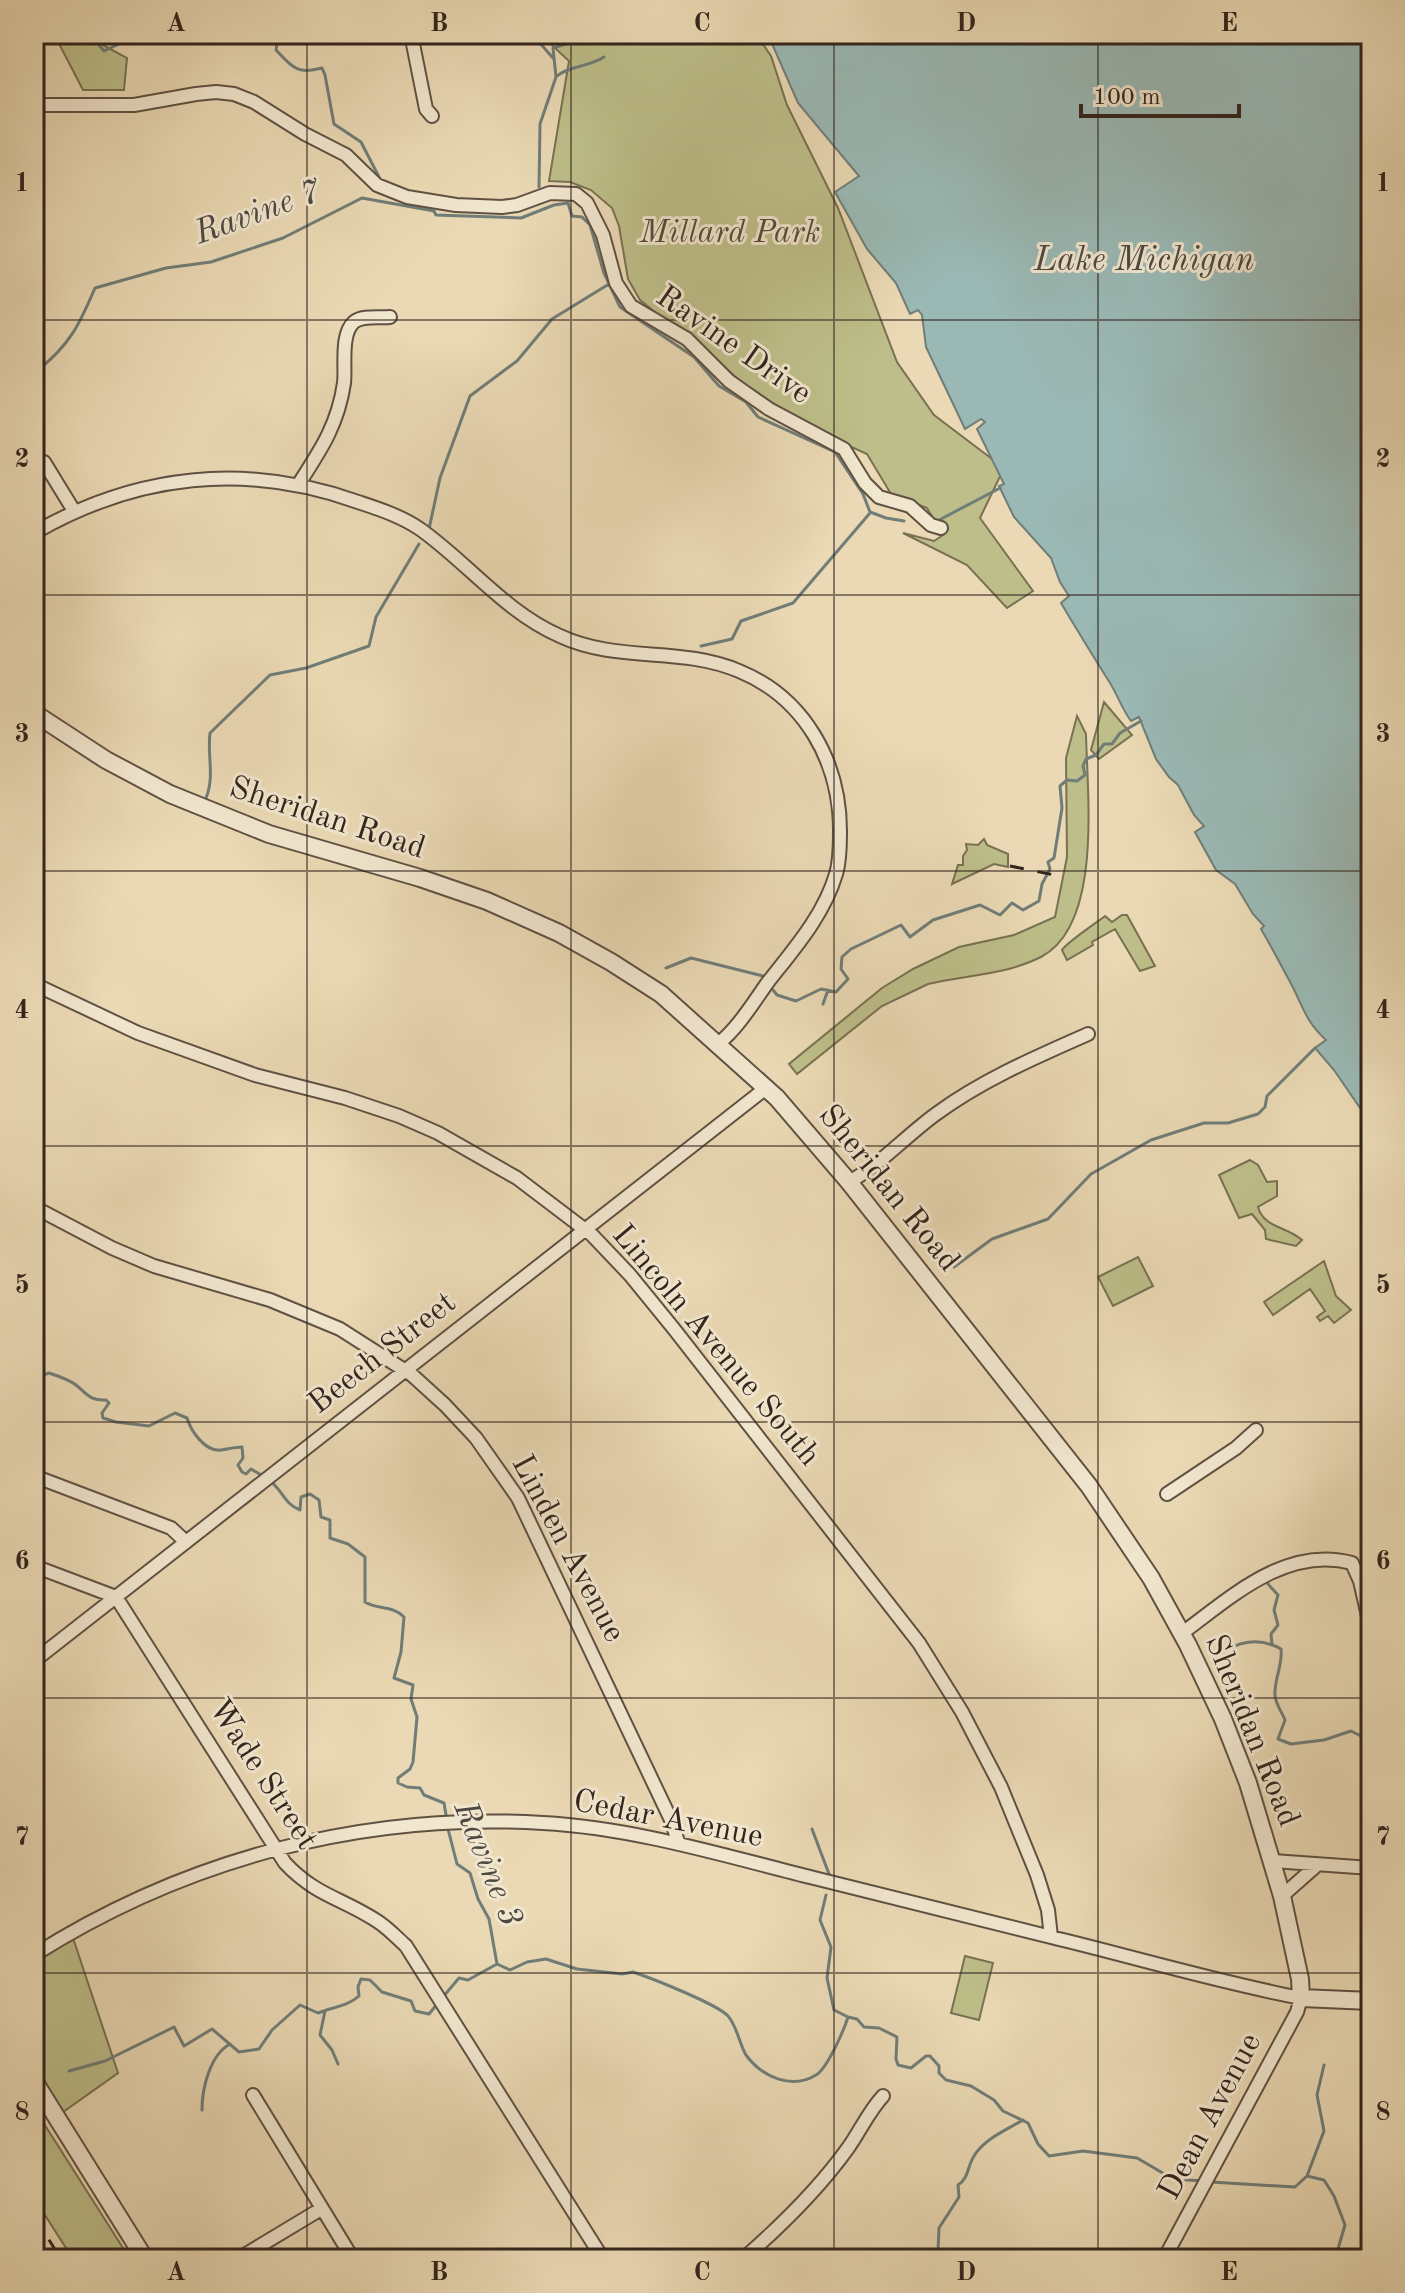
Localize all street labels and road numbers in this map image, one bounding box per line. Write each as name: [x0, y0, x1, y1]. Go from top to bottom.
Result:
street label: Ravine Drive: [650, 281, 816, 411]
street label: Sheridan Road: [225, 772, 429, 866]
street label: Sheridan Road: [811, 1100, 965, 1278]
street label: Lincoln Avenue South: [605, 1219, 825, 1473]
street label: Beech Street: [304, 1287, 462, 1421]
street label: Linden Avenue: [504, 1450, 630, 1648]
street label: Sheridan Road: [1198, 1631, 1304, 1831]
street label: Wade Street: [202, 1694, 322, 1856]
street label: Cedar Avenue: [571, 1786, 765, 1854]
street label: Dean Avenue: [1154, 2029, 1268, 2205]

